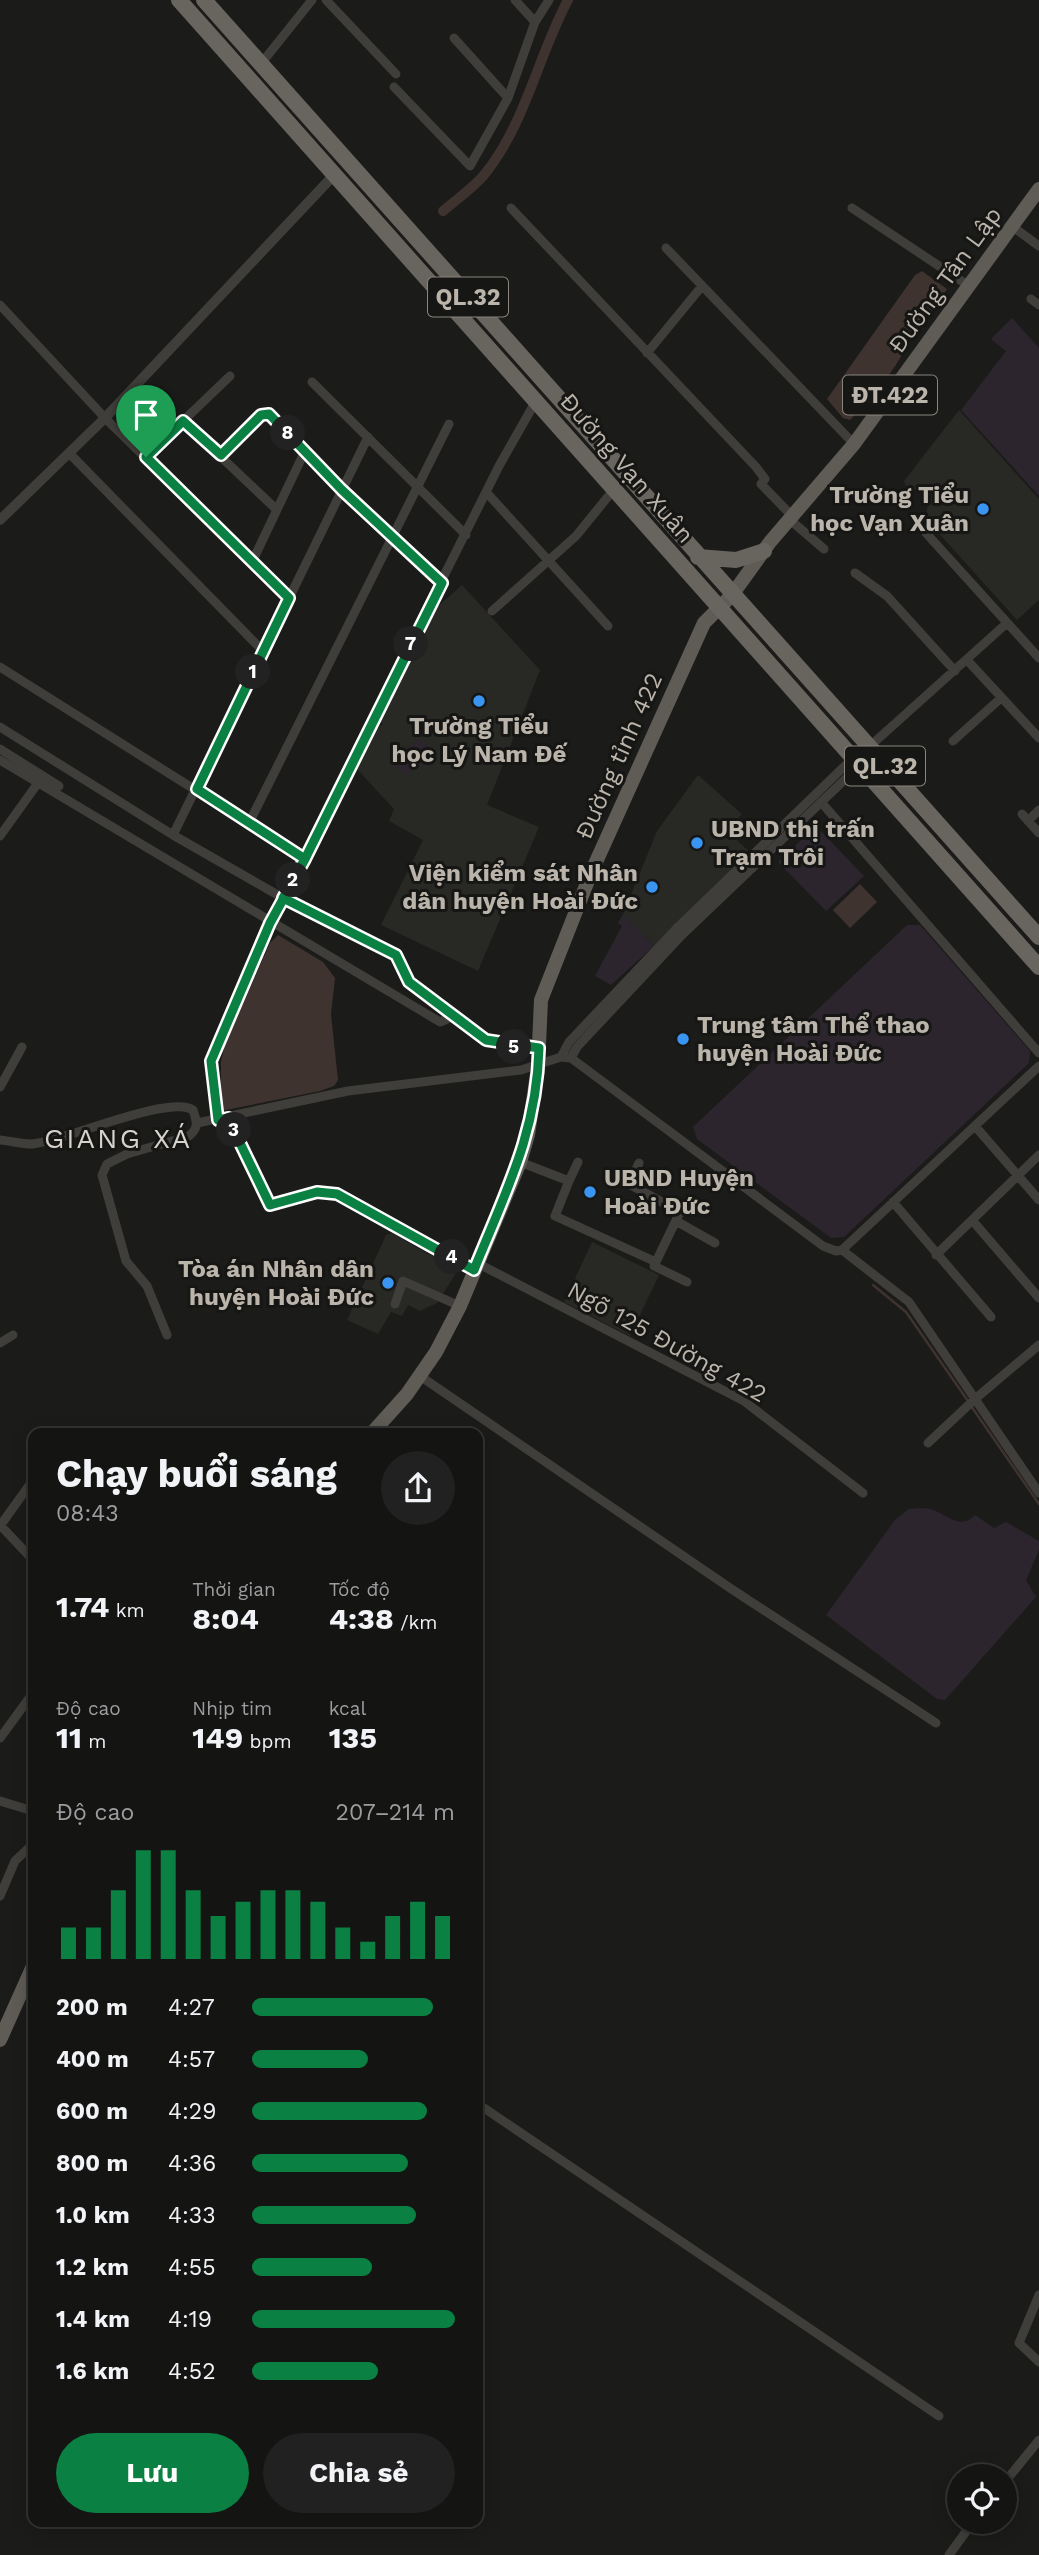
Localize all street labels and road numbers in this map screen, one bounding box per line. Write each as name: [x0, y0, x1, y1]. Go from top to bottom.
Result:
street label: Đường Tân Lập: [883, 201, 1007, 359]
road number: QL.32: [428, 278, 508, 316]
road number: ĐT.422: [843, 376, 937, 414]
street label: Đường Vạn Xuân: [554, 387, 700, 549]
street label: Đường tỉnh 422: [570, 668, 668, 844]
road number: QL.32: [845, 746, 925, 786]
street label: Ngõ 125 Đường 422: [563, 1276, 771, 1408]

